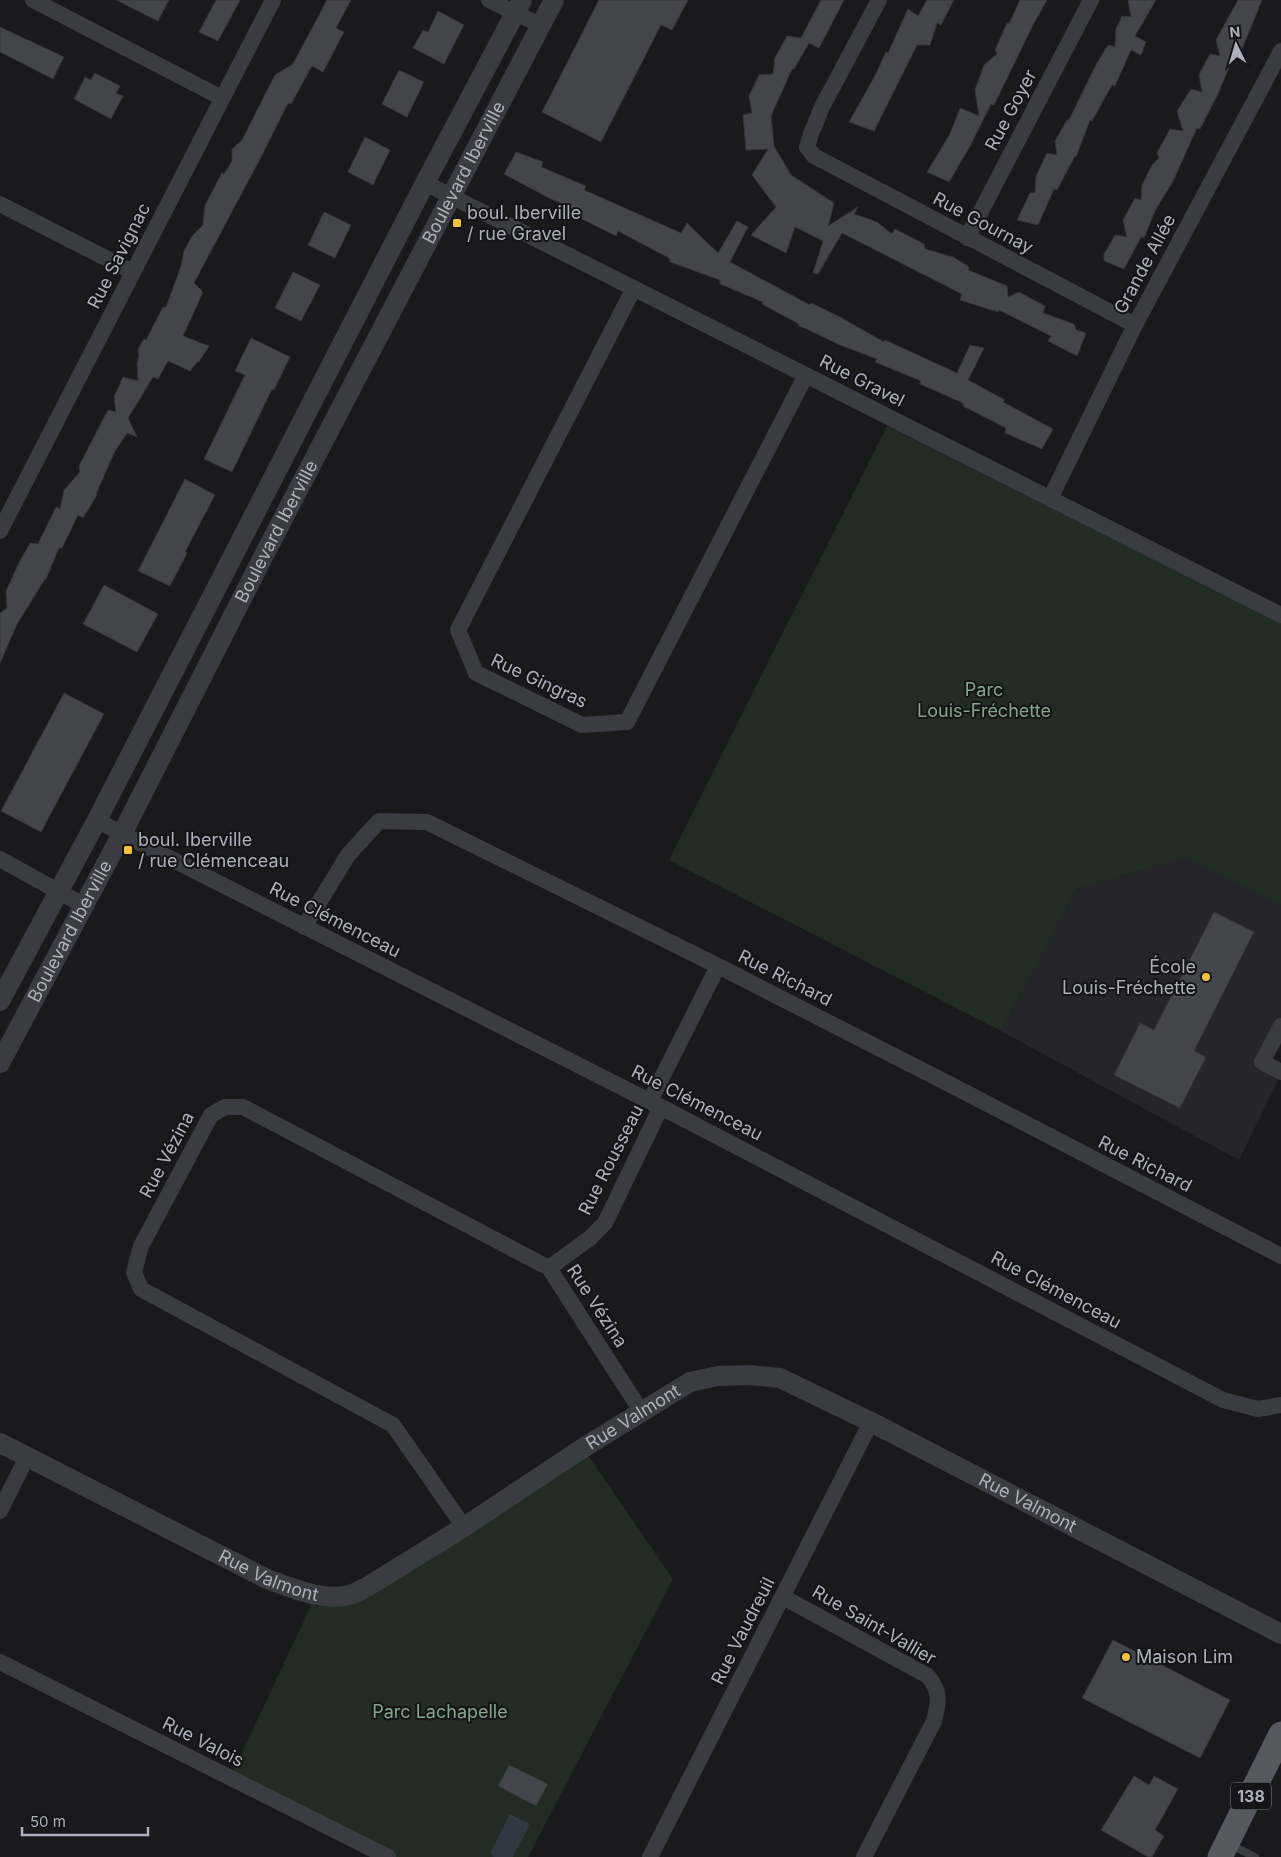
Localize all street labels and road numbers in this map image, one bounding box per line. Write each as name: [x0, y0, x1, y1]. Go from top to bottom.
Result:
street label: Rue Goyer: [980, 65, 1041, 154]
street label: Boulevard Iberville: [418, 98, 509, 247]
street label: Rue Gournay: [930, 187, 1037, 258]
street label: Rue Savignac: [83, 199, 154, 312]
street label: Grande Allée: [1110, 210, 1180, 317]
street label: Rue Gravel: [816, 350, 908, 411]
street label: Boulevard Iberville: [230, 457, 322, 606]
street label: Rue Gingras: [488, 649, 591, 712]
street label: Boulevard Iberville: [23, 857, 116, 1006]
street label: Rue Clémenceau: [266, 877, 404, 962]
street label: Rue Richard: [735, 945, 836, 1010]
street label: Rue Clémenceau: [628, 1060, 766, 1145]
street label: Rue Rousseau: [574, 1101, 647, 1218]
street label: Rue Vézina: [135, 1108, 198, 1201]
street label: Rue Richard: [1095, 1131, 1196, 1196]
street label: Rue Clémenceau: [988, 1246, 1125, 1333]
street label: Rue Vézina: [563, 1260, 632, 1351]
street label: Rue Valmont: [582, 1380, 684, 1454]
street label: Rue Valmont: [976, 1469, 1080, 1536]
street label: Rue Valmont: [215, 1545, 321, 1605]
street label: Rue Vaudreuil: [707, 1574, 779, 1688]
street label: Rue Saint-Vallier: [809, 1581, 940, 1669]
street label: Rue Valois: [159, 1712, 247, 1771]
road number: 138: [1231, 1782, 1271, 1810]

